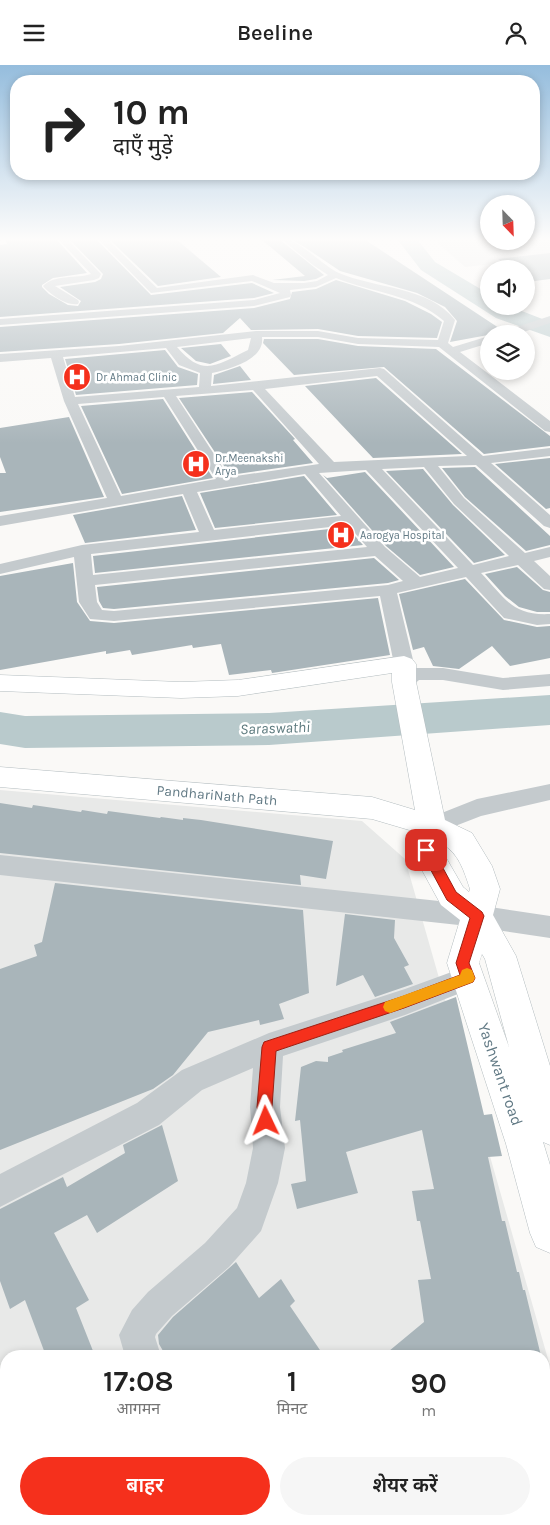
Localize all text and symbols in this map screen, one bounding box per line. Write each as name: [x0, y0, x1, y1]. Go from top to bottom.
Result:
icon: menu: [20, 19, 48, 47]
icon: person: [502, 19, 530, 47]
text: Beeline: [237, 20, 313, 46]
text: 10 m: [113, 92, 190, 133]
icon: right: [30, 95, 95, 160]
text: दाएँ मुड़ें: [113, 134, 173, 160]
north arrow: [480, 195, 535, 250]
map controls: [480, 195, 535, 380]
button: sound: [480, 260, 535, 315]
button: layers: [480, 325, 535, 380]
hospital icon: Dr Ahmad Clinic: [62, 362, 92, 392]
place label: Dr Ahmad Clinic: [96, 371, 177, 384]
hospital icon: Dr.Meenakshi Arya: [181, 449, 211, 479]
place label: Dr.Meenakshi Arya: [215, 452, 283, 478]
hospital icon: Aarogya Hospital: [326, 520, 356, 550]
place label: Aarogya Hospital: [360, 529, 445, 542]
water label: Saraswathi: [240, 718, 310, 738]
street label: PandhariNath Path: [156, 782, 278, 809]
pin: [405, 829, 447, 871]
icon: arrive: [412, 836, 440, 864]
street label: Yashwant road: [474, 1020, 527, 1128]
position arrow: [239, 1094, 291, 1146]
text: 17:08: [103, 1363, 174, 1399]
text: 1: [287, 1363, 297, 1399]
text: 90: [410, 1365, 447, 1401]
text: आगमन: [116, 1399, 160, 1418]
text: मिनट: [277, 1399, 307, 1418]
text: m: [421, 1401, 436, 1420]
button: बाहर: [20, 1457, 270, 1515]
button: शेयर करें: [280, 1457, 530, 1515]

